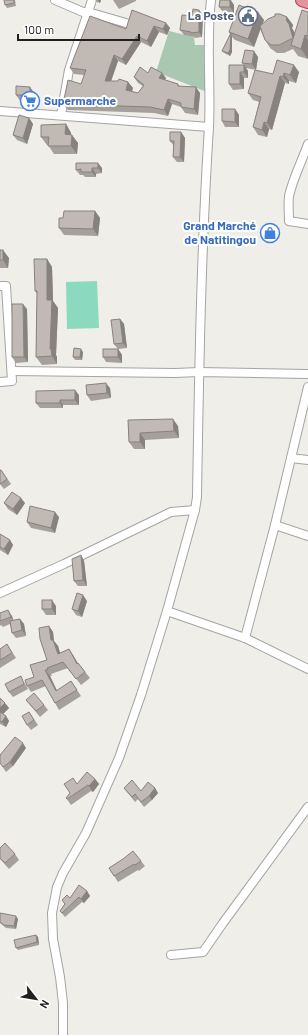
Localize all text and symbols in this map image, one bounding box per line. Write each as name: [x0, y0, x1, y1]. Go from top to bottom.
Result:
public building icon: La Poste: [237, 5, 259, 27]
place label: La Poste: [188, 8, 234, 22]
scale bar: [18, 16, 139, 42]
text: 100 m: [24, 22, 54, 36]
supermarket icon: Supermarche: [19, 90, 41, 112]
place label: Supermarche: [44, 93, 116, 107]
place label: Grand Marché de Natitingou: [183, 218, 256, 246]
shop icon: Grand Marché de Natitingou: [259, 222, 281, 244]
north arrow: [16, 979, 56, 1019]
text: N: [38, 998, 52, 1011]

